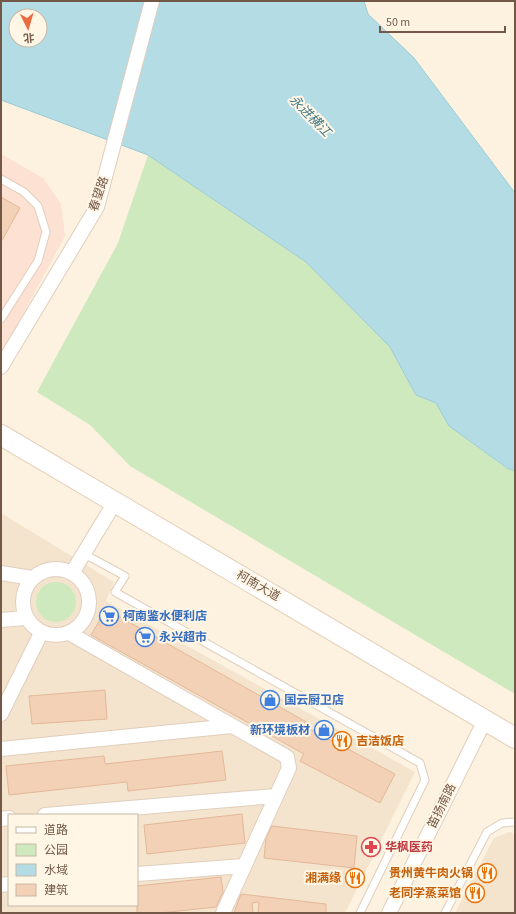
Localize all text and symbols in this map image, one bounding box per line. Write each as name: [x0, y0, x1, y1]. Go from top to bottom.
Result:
north arrow: [8, 8, 48, 48]
scale bar: [380, 8, 505, 34]
text: 50 m: [386, 14, 410, 31]
text: 北: [23, 30, 35, 45]
water label: 永进横江: [285, 91, 336, 142]
street label: 春望路: [85, 174, 113, 214]
street label: 柯南大道: [233, 567, 283, 605]
supermarket icon: 柯南鉴水便利店: [98, 605, 120, 627]
place label: 柯南鉴水便利店: [123, 608, 207, 625]
supermarket icon: 永兴超市: [134, 626, 156, 648]
place label: 永兴超市: [159, 629, 207, 646]
shop icon: 国云厨卫店: [259, 689, 281, 711]
place label: 国云厨卫店: [284, 692, 344, 709]
shop icon: 新环境板材: [313, 719, 335, 741]
place label: 新环境板材: [250, 722, 310, 739]
restaurant icon: 吉洁饭店: [331, 730, 353, 752]
place label: 吉洁饭店: [356, 733, 404, 750]
street label: 笛扬南路: [424, 781, 460, 831]
legend: [8, 814, 138, 906]
text: 道路: [44, 822, 68, 839]
pharmacy icon: 华枫医药: [360, 836, 382, 858]
place label: 华枫医药: [385, 839, 433, 856]
text: 公园: [44, 842, 68, 859]
text: 水域: [44, 862, 68, 879]
restaurant icon: 贵州黄牛肉火锅: [476, 862, 498, 884]
place label: 贵州黄牛肉火锅: [389, 865, 473, 882]
restaurant icon: 湘满缘: [344, 867, 366, 889]
place label: 湘满缘: [305, 870, 341, 887]
text: 建筑: [44, 882, 68, 899]
restaurant icon: 老同学蒸菜馆: [464, 882, 486, 904]
place label: 老同学蒸菜馆: [389, 885, 461, 902]

